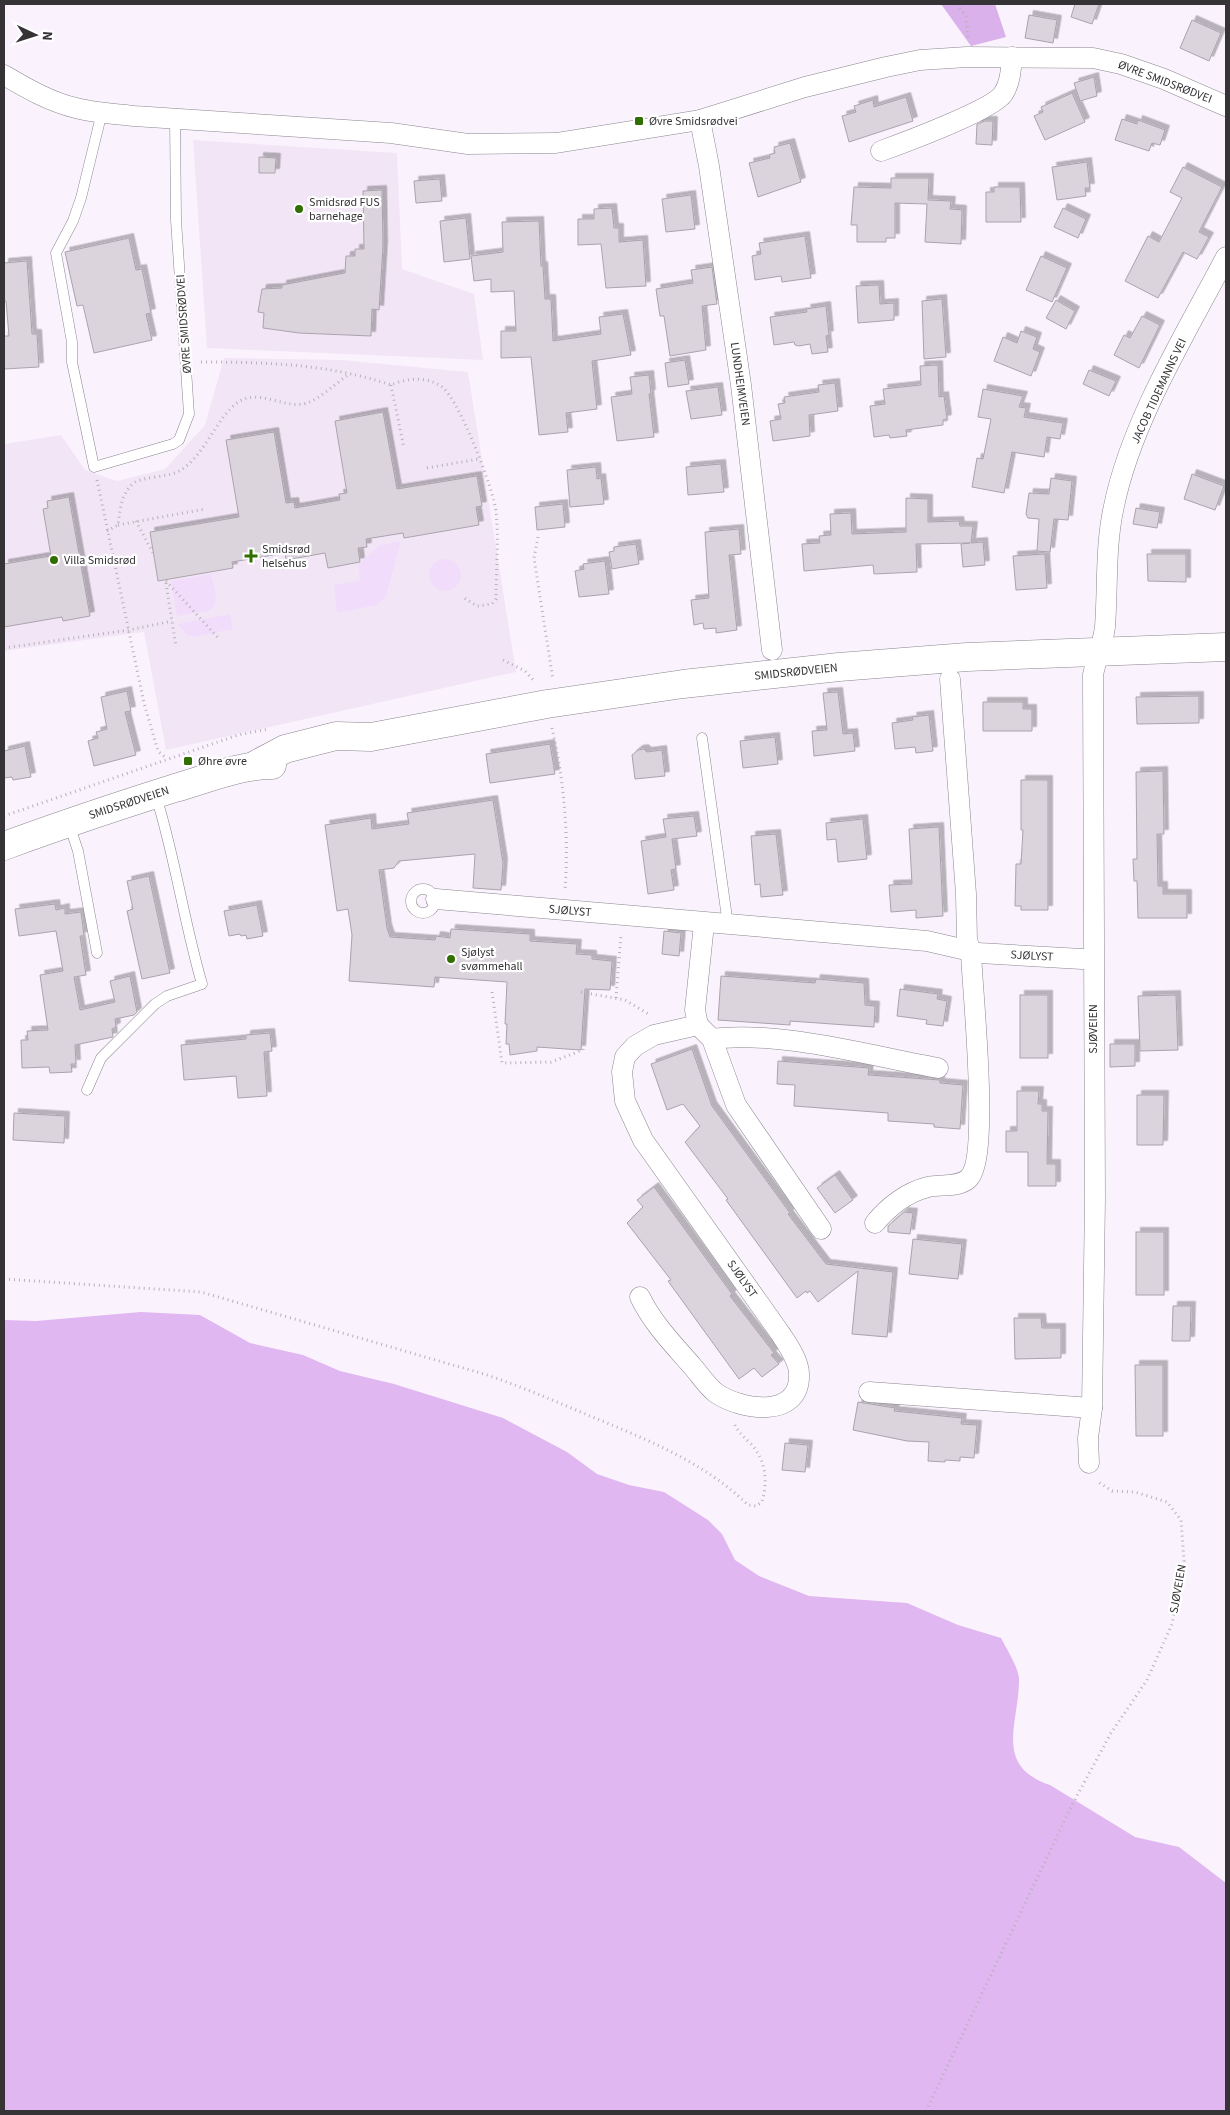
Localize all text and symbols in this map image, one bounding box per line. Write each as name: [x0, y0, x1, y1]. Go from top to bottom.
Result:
north arrow: [10, 10, 60, 60]
text: N: [37, 30, 57, 41]
street label: ØVRE SMIDSRØDVEI: [1116, 56, 1214, 108]
place label: Øvre Smidsrødvei: [649, 113, 738, 130]
marker: Øvre Smidsrødvei: [633, 115, 645, 127]
place label: Smidsrød FUS barnehage: [309, 194, 380, 225]
marker: Smidsrød FUS barnehage: [293, 203, 305, 215]
street label: ØVRE SMIDSRØDVEI: [172, 274, 196, 374]
street label: JACOB TIDEMANNS VEI: [1127, 335, 1191, 447]
street label: LUNDHEIMVEIEN: [726, 341, 754, 427]
place label: Smidsrød helsehus: [262, 541, 310, 572]
marker: Smidsrød helsehus: [244, 549, 258, 563]
place label: Villa Smidsrød: [64, 552, 136, 569]
marker: Villa Smidsrød: [48, 554, 60, 566]
street label: SMIDSRØDVEIEN: [753, 659, 839, 685]
place label: Øhre øvre: [198, 753, 247, 770]
marker: Øhre øvre: [182, 755, 194, 767]
street label: SMIDSRØDVEIEN: [86, 782, 172, 824]
street label: SJØLYST: [548, 901, 593, 921]
place label: Sjølyst svømmehall: [461, 944, 523, 975]
street label: SJØLYST: [1010, 946, 1054, 966]
marker: Sjølyst svømmehall: [445, 953, 457, 965]
street label: SJØVEIEN: [1085, 1004, 1102, 1054]
street label: SJØLYST: [723, 1257, 762, 1302]
street label: SJØVEIEN: [1165, 1563, 1191, 1615]

